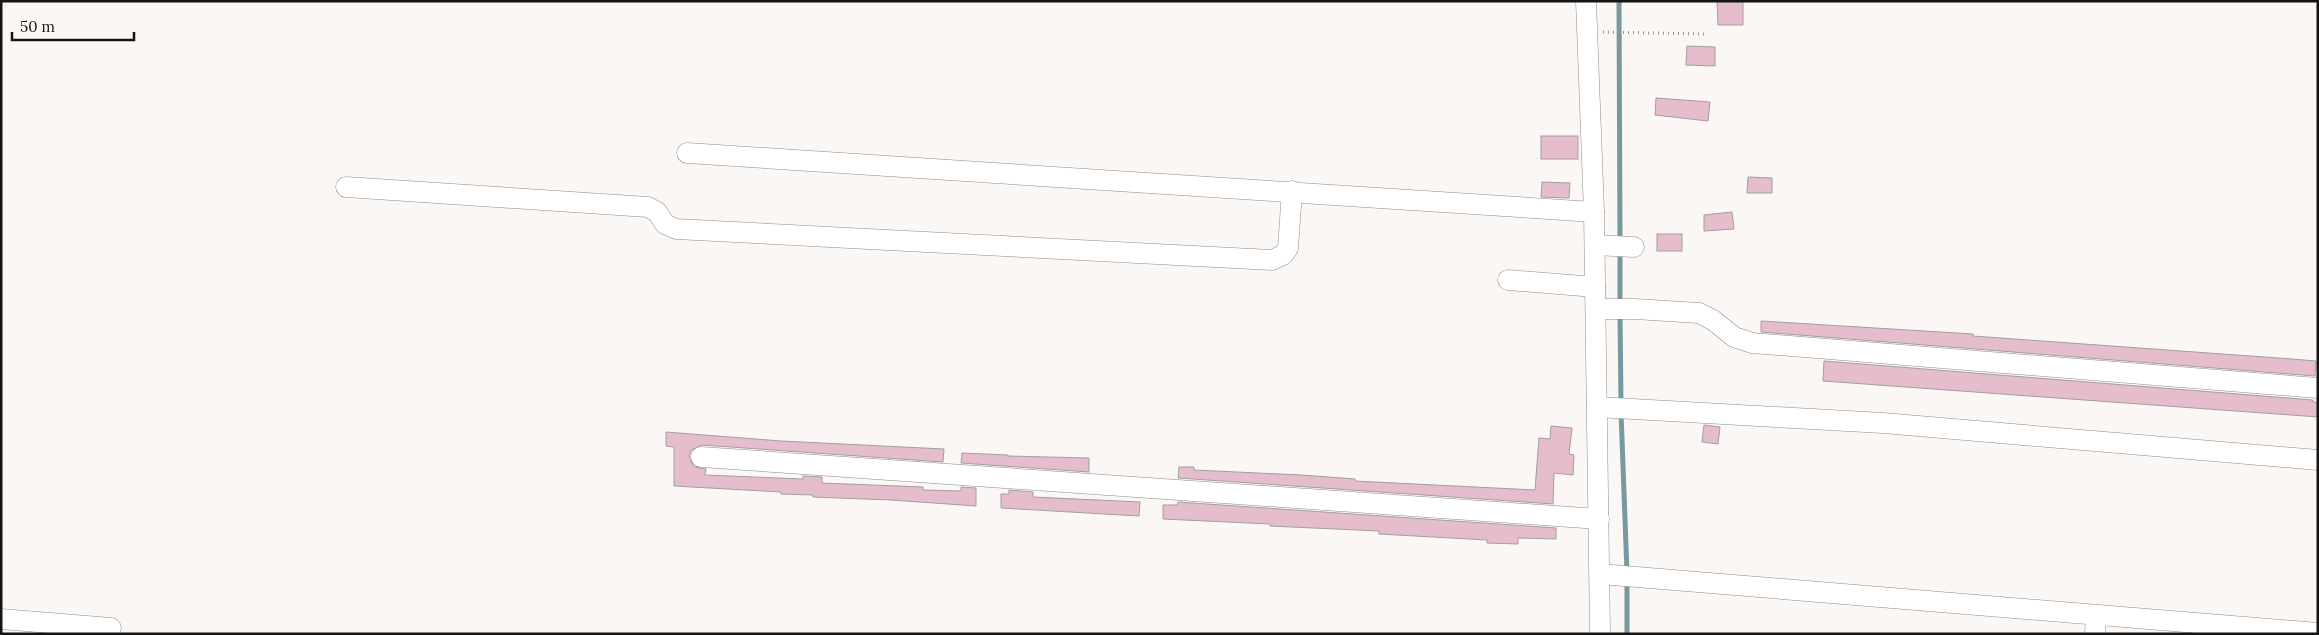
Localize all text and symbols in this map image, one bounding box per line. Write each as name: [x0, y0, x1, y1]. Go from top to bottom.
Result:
scale bar: [12, 10, 135, 42]
text: 50 m: [20, 17, 55, 36]

